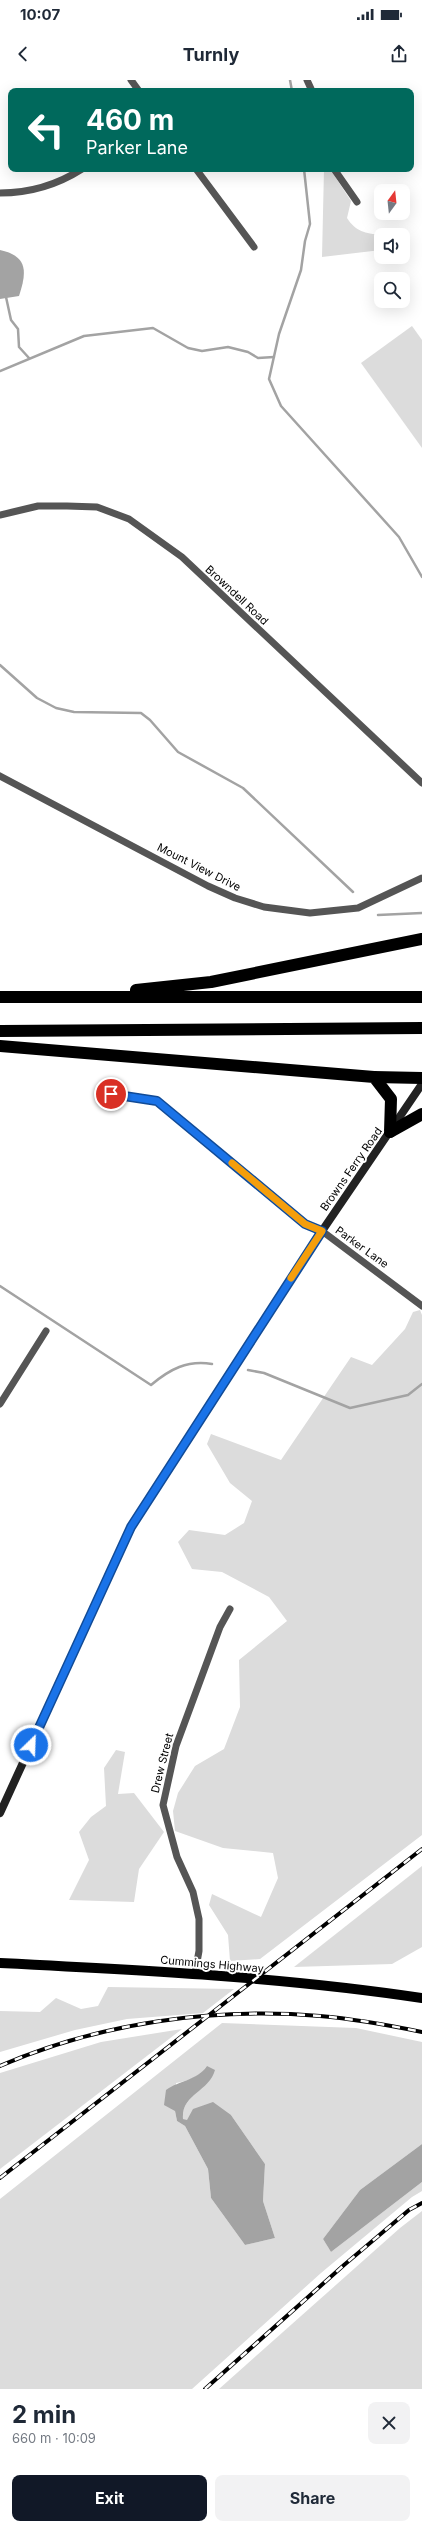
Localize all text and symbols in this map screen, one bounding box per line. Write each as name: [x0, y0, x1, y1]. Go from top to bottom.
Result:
text: 10:07: [20, 5, 60, 24]
icon: back: [12, 43, 34, 65]
icon: share: [388, 43, 410, 65]
text: Turnly: [183, 44, 239, 65]
text: 460 m: [86, 103, 174, 137]
icon: left: [20, 104, 72, 156]
text: Parker Lane: [86, 137, 188, 158]
north arrow: [374, 184, 410, 220]
map controls: [374, 184, 410, 308]
button: sound: [374, 228, 410, 264]
button: search: [374, 272, 410, 308]
street label: Browndell Road: [203, 562, 271, 628]
street label: Mount View Drive: [155, 840, 243, 894]
pin: [94, 1077, 128, 1111]
icon: arrive: [100, 1083, 122, 1105]
street label: Browns Ferry Road: [317, 1124, 385, 1214]
street label: Parker Lane: [333, 1223, 391, 1271]
position arrow: [10, 1724, 52, 1766]
street label: Drew Street: [148, 1731, 176, 1794]
street label: Cummings Highway: [160, 1952, 264, 1976]
text: 2 min: [12, 2400, 76, 2429]
button: close: [368, 2402, 410, 2444]
text: 660 m · 10:09: [12, 2430, 96, 2446]
button: Exit: [12, 2475, 207, 2521]
button: Share: [215, 2475, 410, 2521]

